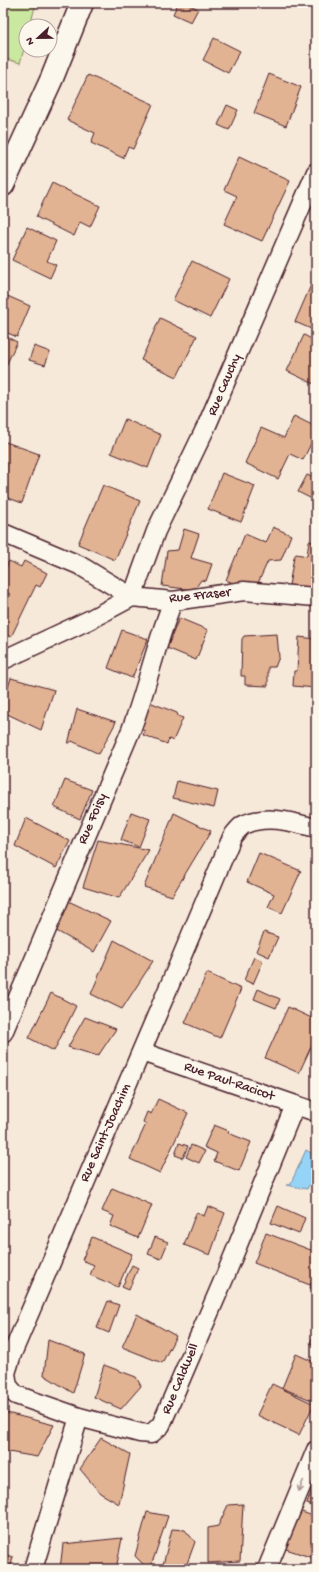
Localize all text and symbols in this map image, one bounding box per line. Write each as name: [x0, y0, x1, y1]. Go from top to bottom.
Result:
north arrow: [18, 18, 58, 58]
text: N: [24, 35, 37, 47]
street label: Rue Cauchy: [204, 351, 246, 418]
street label: Rue Fraser: [168, 584, 233, 608]
street label: Rue Foisy: [75, 791, 111, 847]
street label: Rue Paul-Racicot: [181, 1059, 278, 1106]
street label: Rue Saint-Joachim: [77, 1081, 135, 1185]
street label: Rue Caldwell: [158, 1341, 204, 1417]
one-way arrow: [297, 1480, 304, 1492]

